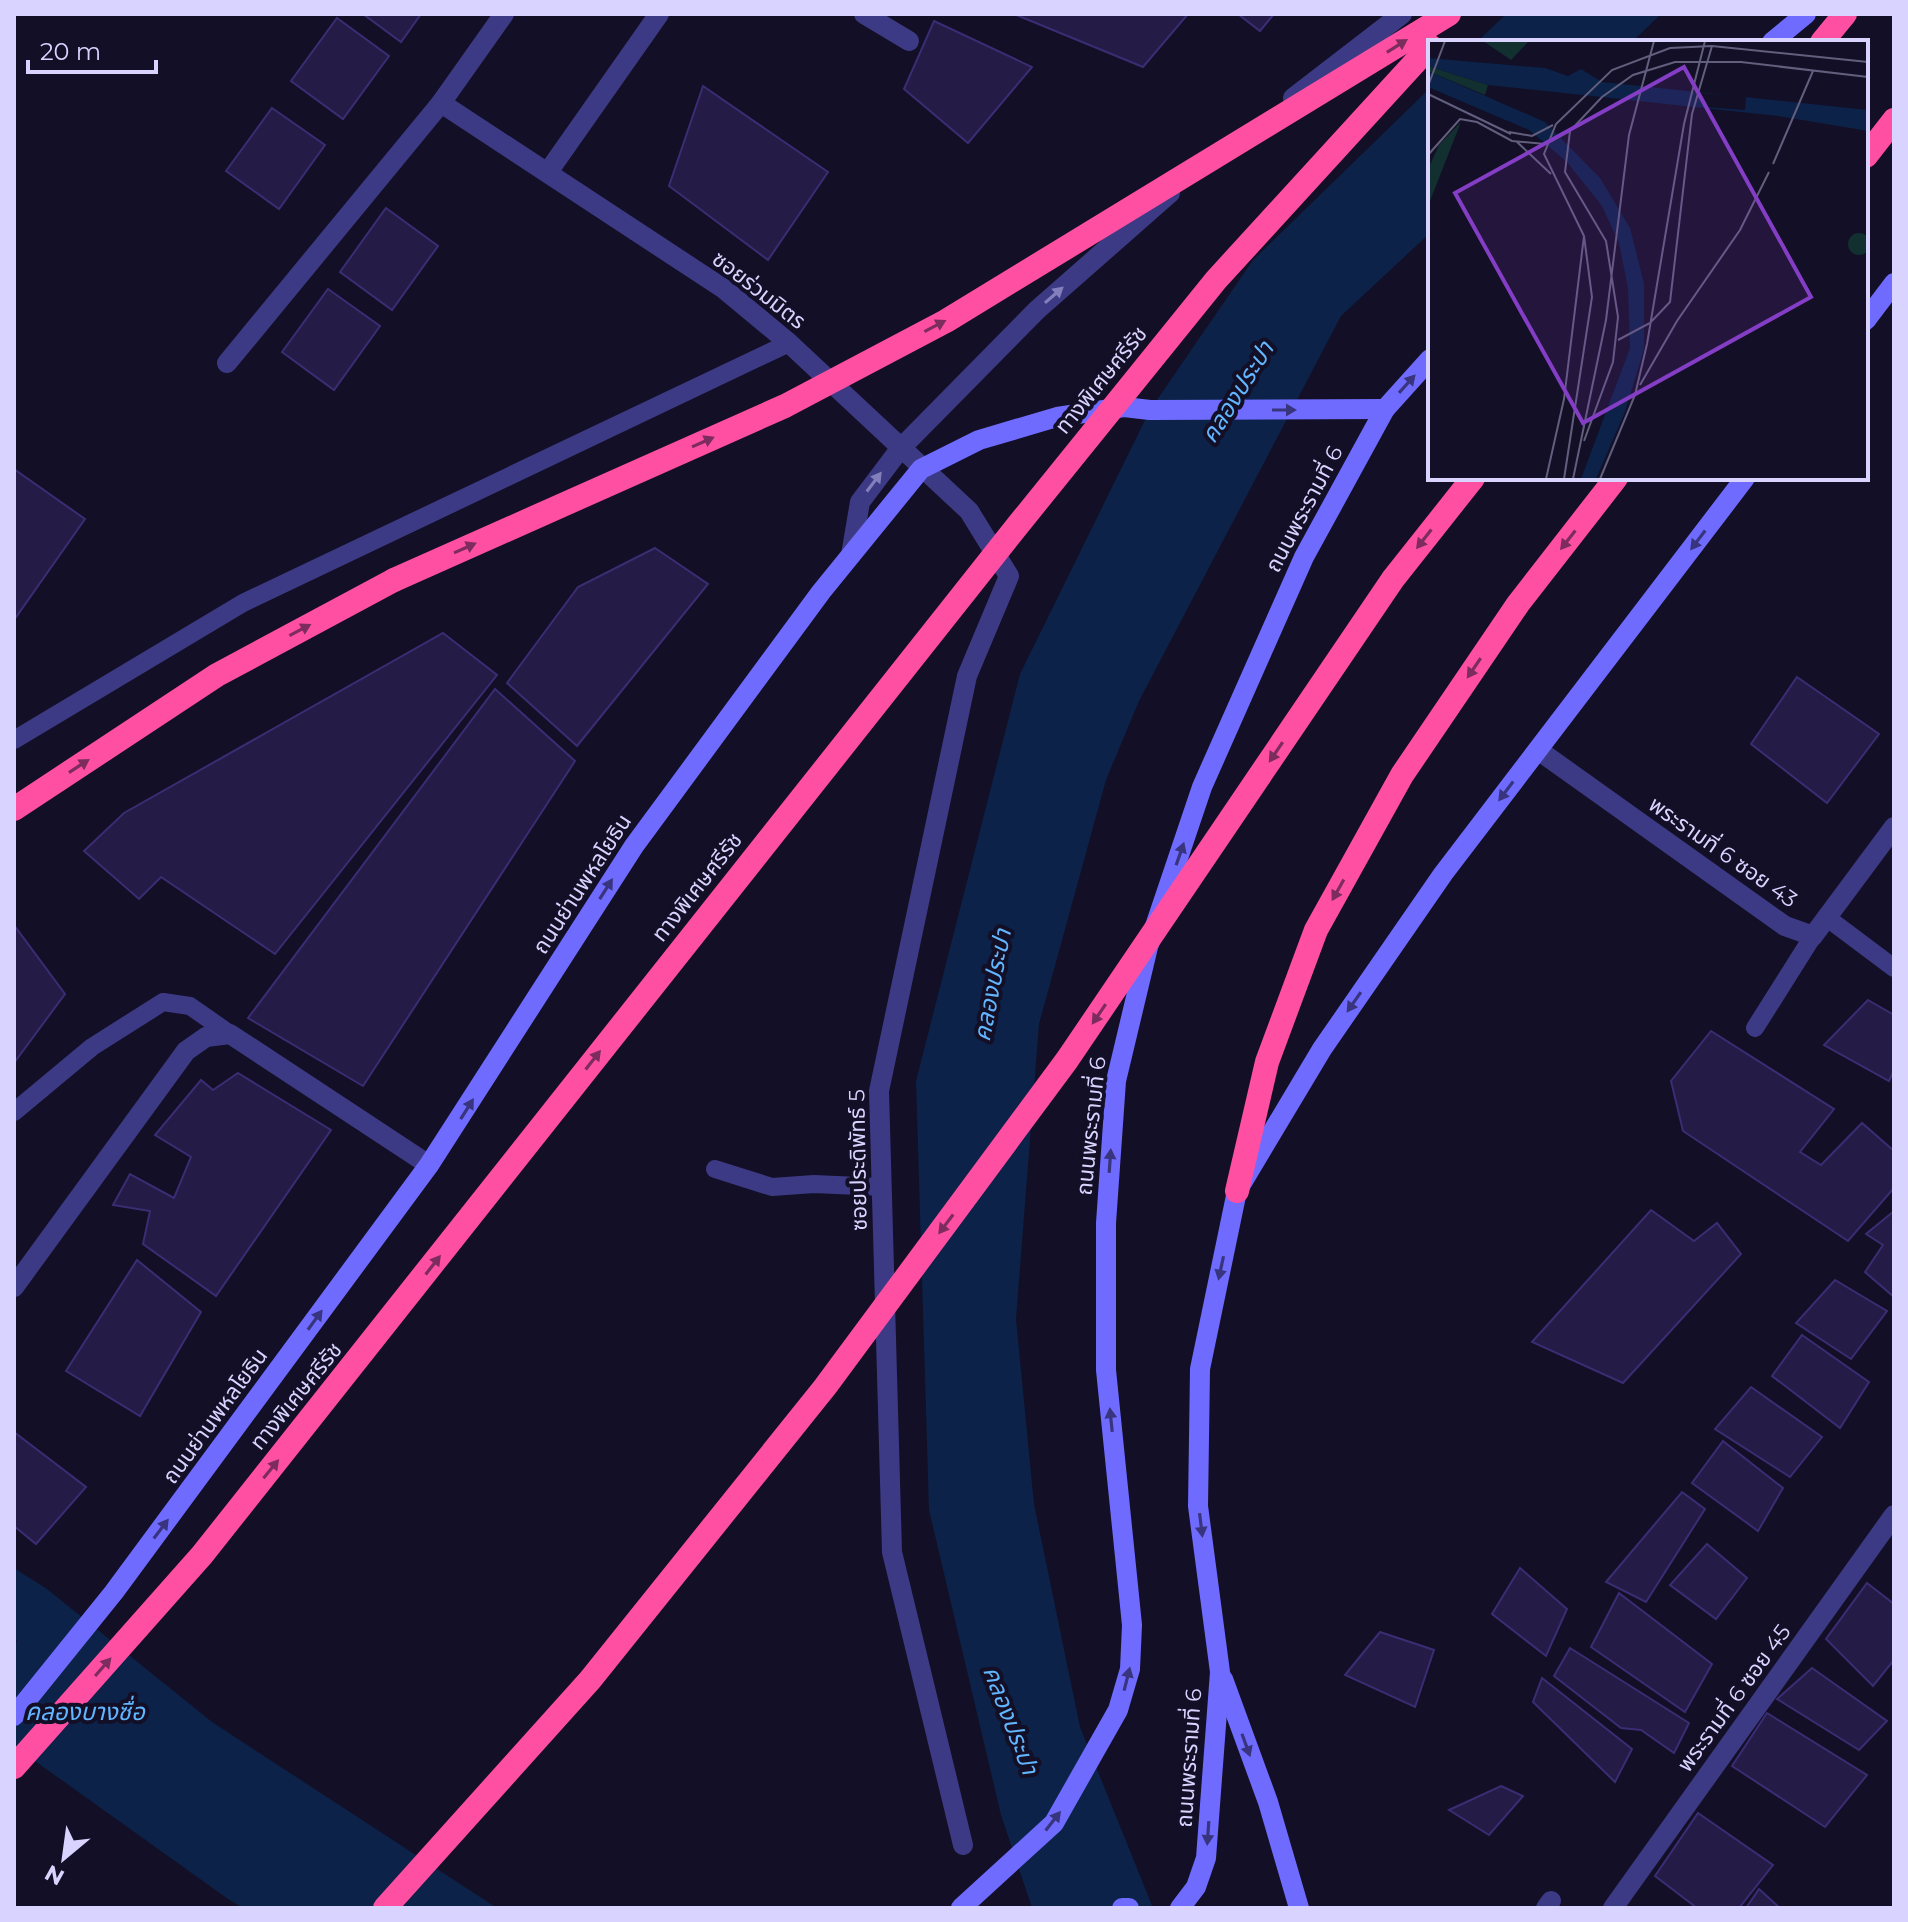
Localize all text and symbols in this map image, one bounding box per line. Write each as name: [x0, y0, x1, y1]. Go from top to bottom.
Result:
scale bar: [28, 24, 156, 74]
text: 20 m: [40, 37, 101, 66]
one-way arrow: [1386, 39, 1408, 53]
inset map: [1428, 40, 1868, 480]
street label: ซอยร่วมมิตร: [707, 245, 811, 335]
one-way arrow: [1045, 287, 1064, 305]
one-way arrow: [924, 319, 947, 333]
street label: ทางพิเศษศรีรัช: [1049, 321, 1153, 439]
water label: คลองประปา: [1195, 335, 1280, 448]
one-way arrow: [1398, 375, 1416, 394]
one-way arrow: [1272, 404, 1297, 416]
one-way arrow: [691, 436, 715, 449]
street label: ถนนพระรามที่ 6: [1258, 440, 1349, 577]
one-way arrow: [866, 472, 882, 493]
one-way arrow: [1417, 529, 1433, 549]
one-way arrow: [1560, 530, 1576, 550]
one-way arrow: [1690, 530, 1706, 550]
one-way arrow: [454, 541, 477, 555]
one-way arrow: [289, 624, 312, 637]
one-way arrow: [1467, 658, 1482, 679]
one-way arrow: [1269, 742, 1284, 763]
one-way arrow: [68, 760, 90, 774]
one-way arrow: [1499, 781, 1515, 801]
street label: พระรามที่ 6 ซอย 43: [1643, 789, 1804, 913]
street label: ถนนย่านพหลโยธิน: [527, 809, 637, 959]
street label: ทางพิเศษศรีรัช: [646, 827, 748, 947]
one-way arrow: [1174, 842, 1186, 866]
one-way arrow: [599, 879, 614, 900]
one-way arrow: [1332, 879, 1346, 901]
water label: คลองประปา: [967, 925, 1017, 1044]
one-way arrow: [1347, 992, 1362, 1013]
one-way arrow: [1092, 1003, 1107, 1025]
one-way arrow: [584, 1050, 601, 1070]
street label: ถนนพระรามที่ 6: [1068, 1055, 1112, 1197]
street label: ซอยประดิพัทธ์ 5: [843, 1089, 873, 1231]
one-way arrow: [459, 1098, 473, 1120]
one-way arrow: [1104, 1148, 1117, 1173]
one-way arrow: [938, 1214, 954, 1235]
one-way arrow: [424, 1255, 440, 1275]
one-way arrow: [1214, 1255, 1227, 1280]
one-way arrow: [307, 1310, 323, 1330]
street label: ทางพิเศษศรีรัช: [244, 1337, 348, 1455]
street label: ถนนย่านพหลโยธิน: [157, 1343, 273, 1489]
one-way arrow: [1104, 1407, 1117, 1432]
one-way arrow: [262, 1459, 279, 1479]
one-way arrow: [1194, 1513, 1207, 1538]
one-way arrow: [153, 1519, 168, 1540]
street label: พระรามที่ 6 ซอย 45: [1670, 1618, 1797, 1777]
one-way arrow: [93, 1657, 111, 1676]
water label: คลองประปา: [977, 1662, 1045, 1779]
one-way arrow: [1121, 1666, 1133, 1691]
street label: ถนนพระรามที่ 6: [1169, 1687, 1207, 1828]
water label: คลองบางซื่อ: [25, 1695, 146, 1726]
one-way arrow: [1241, 1733, 1253, 1757]
one-way arrow: [1044, 1812, 1061, 1832]
north arrow: [24, 1818, 104, 1898]
one-way arrow: [1201, 1821, 1214, 1846]
text: N: [40, 1859, 69, 1891]

